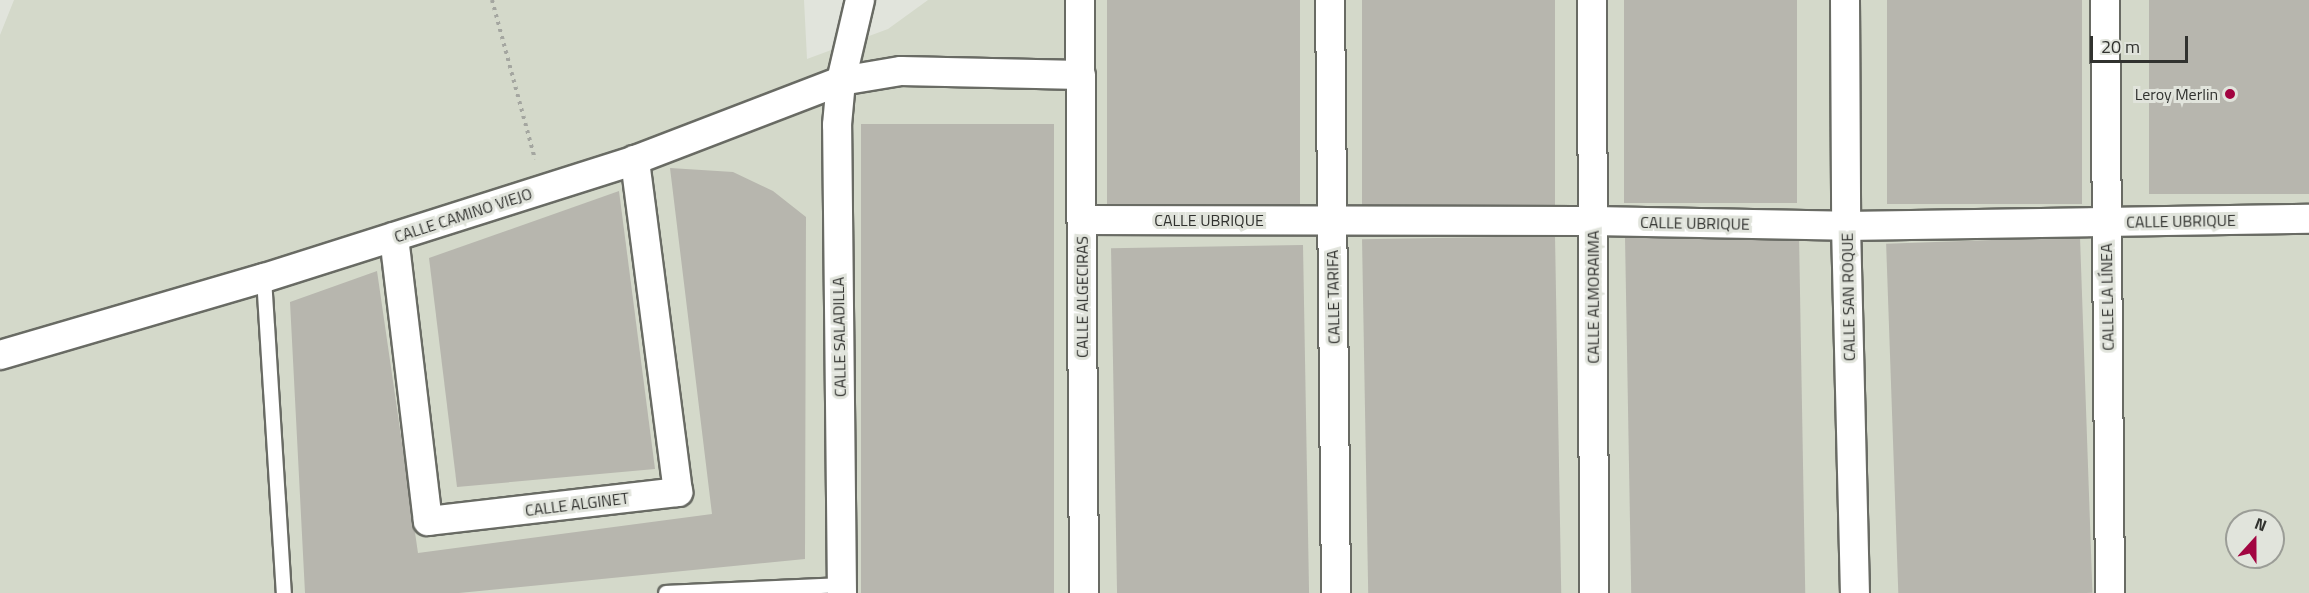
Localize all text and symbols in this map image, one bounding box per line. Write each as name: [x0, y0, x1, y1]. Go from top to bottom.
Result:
scale bar: [2093, 24, 2190, 62]
text: 20 m: [2101, 33, 2140, 60]
place label: Leroy Merlin: [2135, 84, 2218, 104]
marker: Leroy Merlin: [2223, 87, 2237, 101]
street label: CALLE CAMINO VIEJO: [392, 184, 534, 246]
street label: CALLE UBRIQUE: [1154, 210, 1264, 230]
street label: CALLE UBRIQUE: [2126, 210, 2236, 232]
street label: CALLE UBRIQUE: [1640, 212, 1750, 234]
street label: CALLE ALMORAIMA: [1583, 230, 1603, 364]
street label: CALLE SAN ROQUE: [1837, 233, 1859, 361]
street label: CALLE ALGECIRAS: [1072, 236, 1092, 358]
street label: CALLE LA LÍNEA: [2096, 243, 2118, 351]
street label: CALLE TARIFA: [1323, 250, 1343, 344]
street label: CALLE SALADILLA: [828, 277, 850, 397]
street label: CALLE ALGINET: [524, 488, 630, 520]
north arrow: [2225, 509, 2285, 569]
text: N: [2251, 511, 2270, 537]

